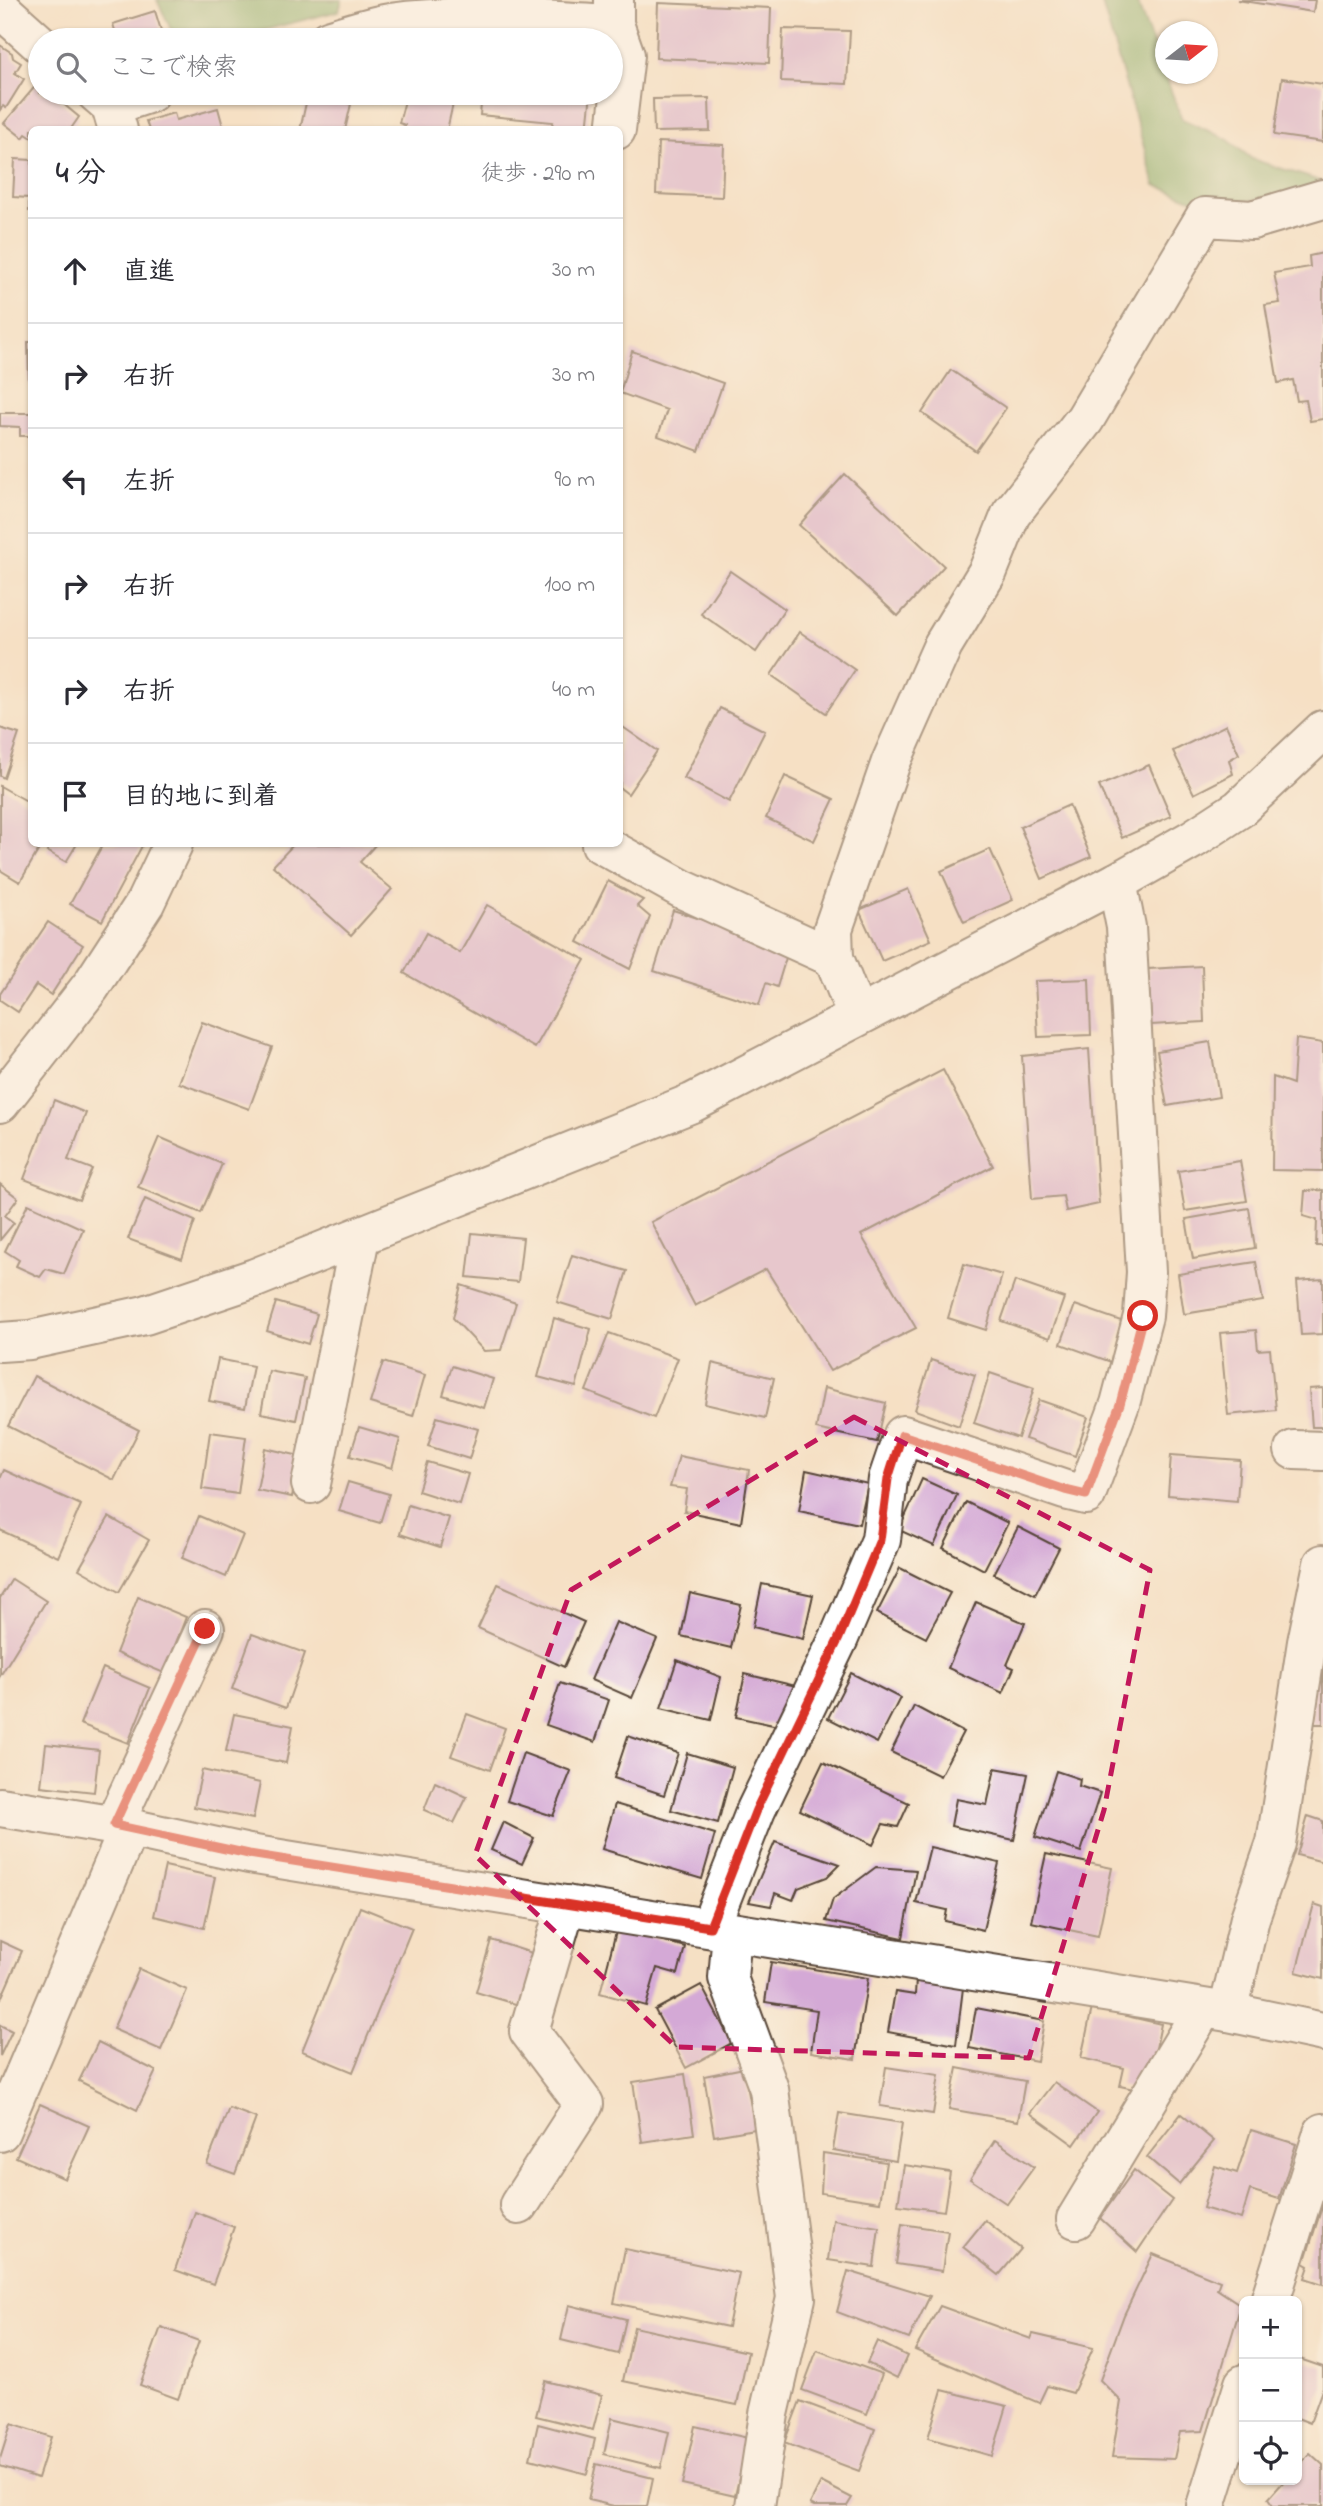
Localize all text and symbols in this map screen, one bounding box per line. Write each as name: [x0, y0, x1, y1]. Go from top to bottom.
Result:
north arrow: [1155, 21, 1218, 84]
search box: [28, 28, 623, 105]
icon: search: [52, 48, 90, 86]
text: ここで検索: [108, 50, 238, 88]
text: 4 分: [56, 153, 106, 197]
text: 徒歩 · 290 m: [481, 158, 595, 191]
icon: ahead: [56, 252, 94, 290]
text: 直進: [123, 254, 175, 292]
text: 30 m: [552, 254, 595, 287]
icon: right: [56, 357, 94, 395]
text: 右折: [123, 359, 175, 397]
text: 30 m: [552, 359, 595, 392]
icon: left: [56, 462, 94, 500]
text: 左折: [123, 464, 175, 502]
text: 90 m: [555, 464, 595, 497]
icon: right: [56, 567, 94, 605]
text: 右折: [123, 569, 175, 607]
text: 100 m: [544, 569, 595, 602]
icon: right: [56, 672, 94, 710]
text: 右折: [123, 674, 175, 712]
text: 40 m: [552, 674, 595, 707]
icon: arrive: [56, 777, 94, 815]
text: 目的地に到着: [123, 779, 279, 817]
route start: [1127, 1300, 1158, 1331]
route end: [189, 1613, 220, 1644]
map controls: [1239, 2296, 1302, 2485]
button: +: [1239, 2296, 1302, 2359]
button: −: [1239, 2359, 1302, 2422]
button: locate: [1239, 2422, 1302, 2485]

